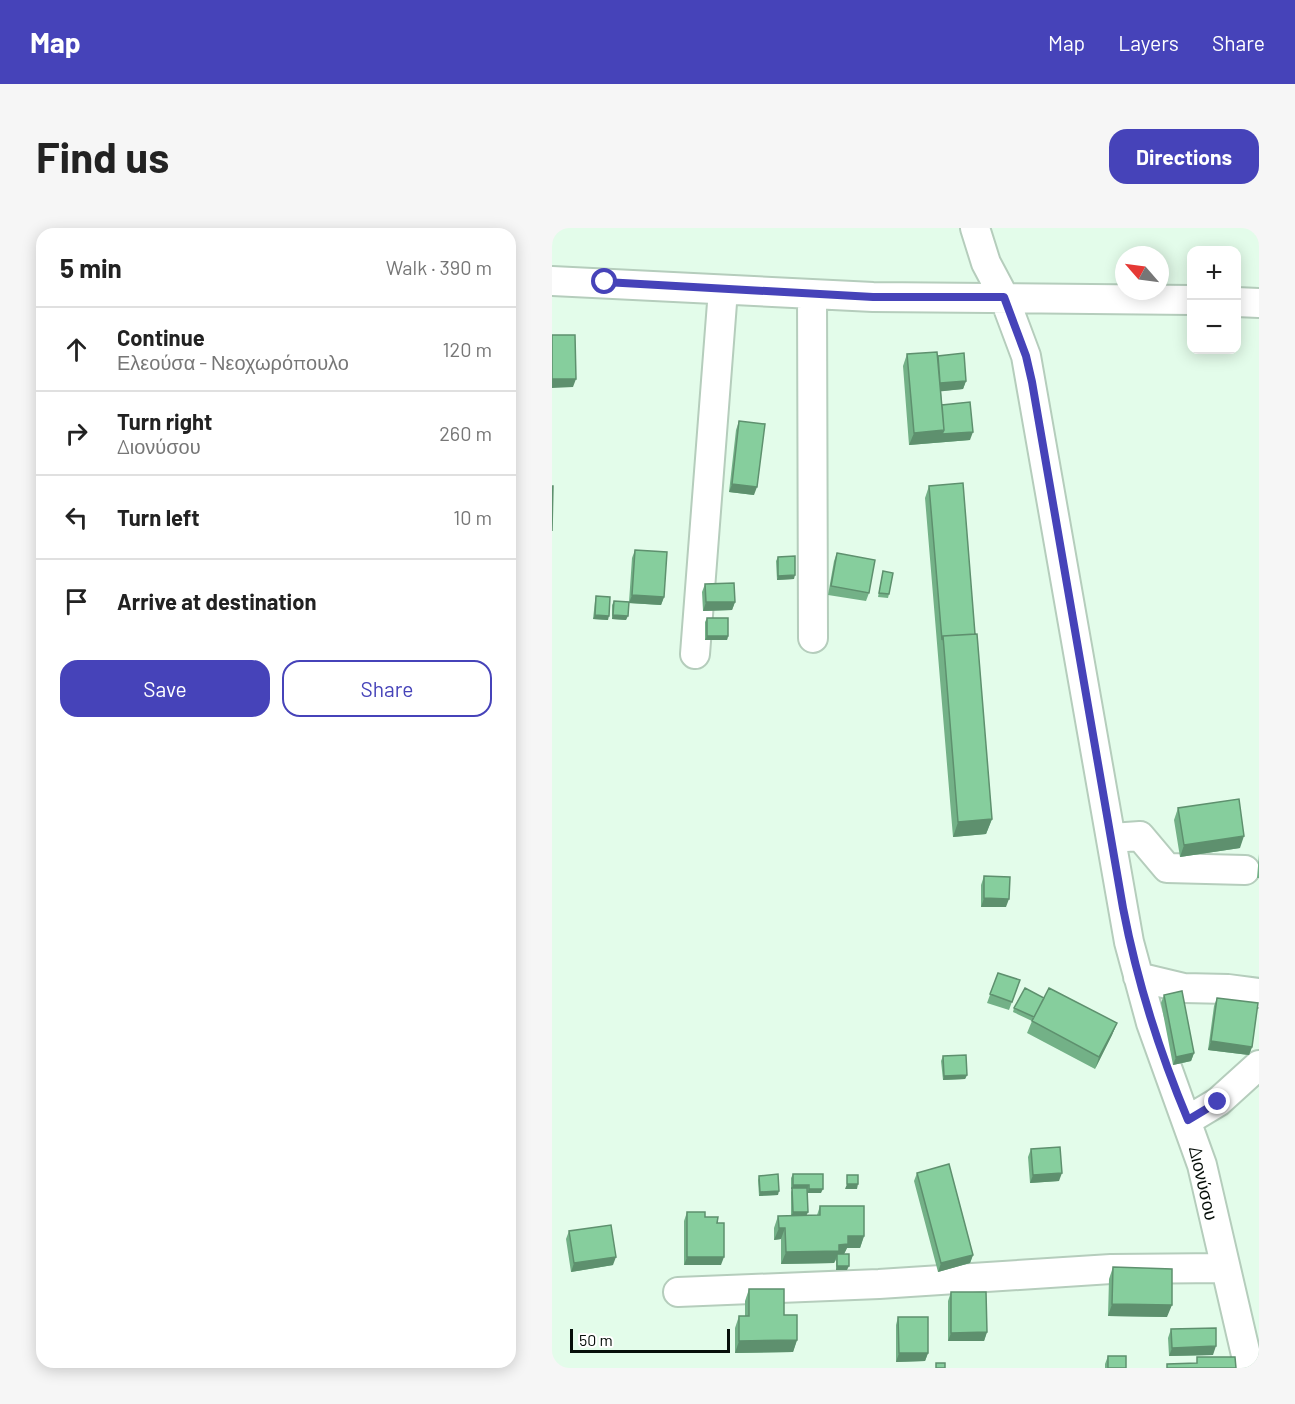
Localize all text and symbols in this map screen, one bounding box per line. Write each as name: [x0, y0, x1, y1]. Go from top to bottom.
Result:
text: Map: [30, 25, 81, 59]
text: Map: [1048, 30, 1085, 55]
text: Layers: [1118, 30, 1179, 55]
text: Share: [1212, 30, 1265, 55]
button: Directions: [1109, 129, 1259, 184]
text: Find us: [36, 131, 169, 181]
north arrow: [1115, 246, 1169, 300]
map controls: [1187, 246, 1241, 354]
button: +: [1187, 246, 1241, 300]
text: 5 min: [60, 252, 122, 283]
text: Walk · 390 m: [386, 255, 492, 279]
route start: [591, 268, 617, 294]
button: −: [1187, 300, 1241, 354]
text: Continue: [117, 324, 205, 350]
icon: ahead: [60, 333, 93, 366]
text: 120 m: [442, 337, 492, 361]
text: Ελεούσα - Νεοχωρόπουλο: [117, 350, 349, 374]
text: Turn right: [117, 408, 212, 434]
icon: right: [60, 417, 93, 450]
text: 260 m: [439, 421, 492, 445]
text: Διονύσου: [117, 434, 201, 458]
icon: left: [60, 501, 93, 534]
text: Turn left: [117, 504, 200, 530]
text: 10 m: [453, 505, 492, 529]
icon: arrive: [60, 585, 93, 618]
text: Arrive at destination: [117, 588, 316, 614]
button: Save: [60, 660, 270, 717]
button: Share: [282, 660, 492, 717]
route end: [1204, 1088, 1230, 1114]
street label: Διονύσου: [1185, 1144, 1223, 1222]
scale bar: [570, 1326, 730, 1354]
text: 50 m: [579, 1330, 613, 1349]

